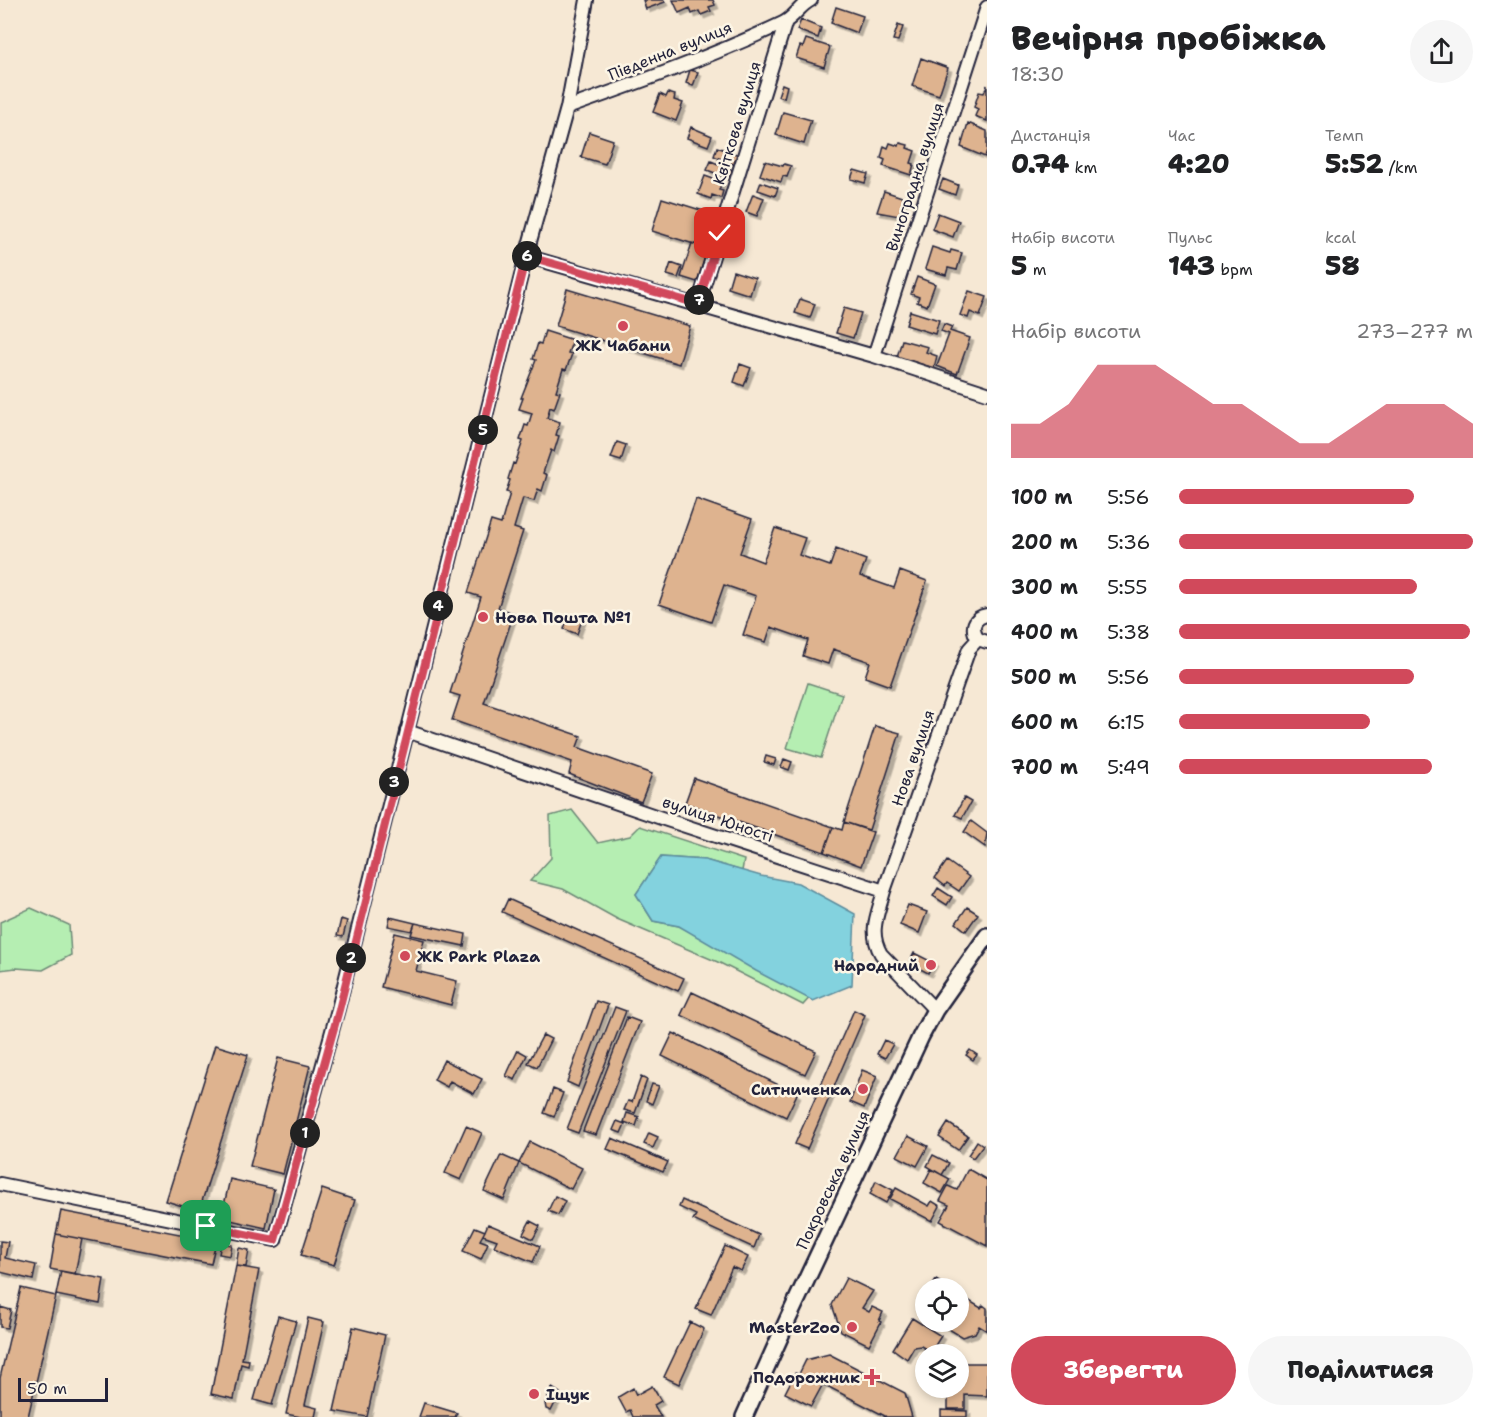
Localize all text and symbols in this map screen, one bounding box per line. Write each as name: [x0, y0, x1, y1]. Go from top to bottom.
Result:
text: Вечірня пробіжка: [1011, 16, 1326, 61]
street label: Південна вулиця: [605, 17, 735, 85]
button: share: [1410, 20, 1473, 83]
street label: Квіткова вулиця: [708, 59, 766, 187]
text: 18:30: [1011, 61, 1064, 87]
street label: Виноградна вулиця: [881, 100, 949, 254]
text: Дистанція: [1011, 125, 1091, 146]
text: Час: [1168, 125, 1196, 146]
text: Темп: [1325, 125, 1364, 146]
text: 0.74: [1011, 146, 1069, 181]
text: 4:20: [1168, 146, 1230, 181]
text: 5:52: [1325, 146, 1383, 181]
text: km: [1069, 157, 1097, 178]
text: /km: [1383, 157, 1417, 178]
pin: [694, 207, 745, 258]
icon: check: [703, 216, 736, 249]
text: Набір висоти: [1011, 227, 1115, 248]
text: Пульс: [1168, 227, 1213, 248]
text: kcal: [1325, 227, 1356, 248]
pin: 6: [512, 241, 542, 271]
text: 6: [521, 245, 533, 266]
text: 5: [1011, 248, 1027, 283]
text: 143: [1168, 248, 1215, 283]
text: 58: [1325, 248, 1360, 283]
text: m: [1027, 259, 1047, 280]
text: bpm: [1215, 259, 1253, 280]
pin: 7: [684, 285, 714, 315]
text: 7: [693, 289, 705, 310]
text: Набір висоти: [1011, 318, 1141, 344]
text: 273–277 m: [1356, 318, 1473, 344]
marker: ЖК Чабани: [616, 319, 630, 333]
place label: ЖК Чабани: [575, 335, 671, 356]
pin: 5: [468, 415, 498, 445]
text: 5: [478, 419, 488, 440]
text: 100 m: [1011, 484, 1073, 510]
text: 5:56: [1107, 484, 1150, 510]
text: 200 m: [1011, 529, 1078, 555]
text: 5:36: [1107, 529, 1150, 555]
text: 300 m: [1011, 574, 1078, 600]
text: 5:55: [1107, 574, 1147, 600]
pin: 4: [423, 591, 453, 621]
text: 4: [432, 595, 444, 616]
place label: Нова Пошта №1: [495, 607, 631, 628]
marker: Нова Пошта №1: [476, 610, 490, 624]
text: 400 m: [1011, 619, 1078, 645]
text: 5:38: [1107, 619, 1150, 645]
text: 500 m: [1011, 664, 1077, 690]
text: 5:56: [1107, 664, 1150, 690]
street label: Нова вулиця: [887, 707, 939, 809]
text: 600 m: [1011, 709, 1078, 735]
text: 6:15: [1107, 709, 1145, 735]
text: 700 m: [1011, 754, 1078, 780]
text: 5:49: [1107, 754, 1150, 780]
pin: 3: [379, 767, 409, 797]
text: 3: [388, 771, 400, 792]
street label: вулиця Юності: [660, 791, 776, 847]
pin: 2: [336, 943, 366, 973]
place label: ЖК Park Plaza: [417, 946, 540, 967]
text: 2: [345, 947, 357, 968]
marker: ЖК Park Plaza: [398, 949, 412, 963]
place label: Народний: [834, 955, 919, 976]
marker: Народний: [924, 958, 938, 972]
place label: Ситниченка: [751, 1079, 851, 1100]
marker: Ситниченка: [856, 1082, 870, 1096]
street label: Покровська вулиця: [792, 1107, 874, 1253]
pin: 1: [290, 1118, 320, 1148]
text: 1: [301, 1122, 309, 1143]
pin: [180, 1200, 231, 1251]
icon: arrive: [189, 1209, 222, 1242]
map controls: [915, 1278, 969, 1398]
button: locate: [915, 1278, 969, 1332]
place label: MasterZoo: [749, 1317, 840, 1338]
marker: MasterZoo: [845, 1320, 859, 1334]
button: Зберегти: [1011, 1336, 1236, 1405]
button: Поділитися: [1248, 1336, 1473, 1405]
button: layers: [915, 1344, 969, 1398]
place label: Подорожник: [753, 1367, 860, 1388]
marker: Подорожник: [865, 1370, 879, 1384]
scale bar: [18, 1375, 108, 1402]
text: 50 m: [27, 1378, 67, 1399]
place label: Іщук: [546, 1384, 590, 1405]
marker: Іщук: [527, 1387, 541, 1401]

